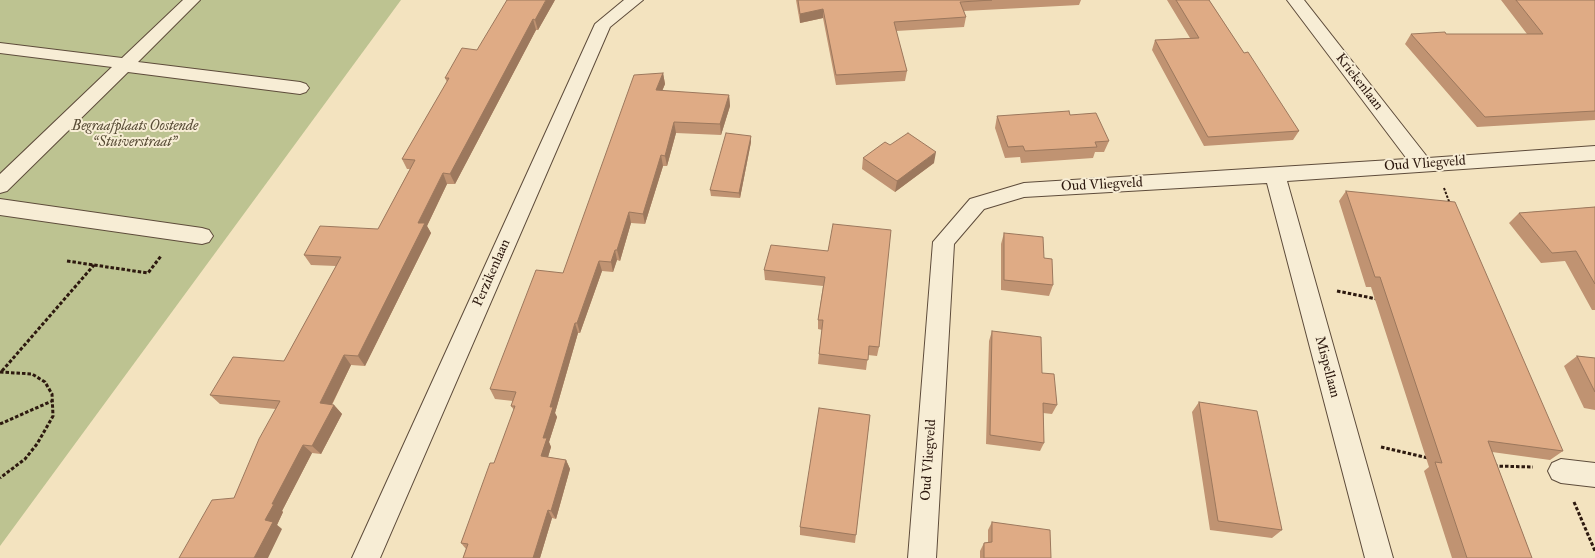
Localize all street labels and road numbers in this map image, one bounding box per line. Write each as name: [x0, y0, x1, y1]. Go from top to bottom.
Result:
street label: Kriekenlaan: [1332, 50, 1386, 114]
street label: Oud Vliegveld: [1384, 153, 1466, 175]
street label: Oud Vliegveld: [1061, 174, 1143, 196]
street label: Perzikenlaan: [470, 237, 514, 309]
street label: Mispellaan: [1311, 334, 1343, 400]
street label: Oud Vliegveld: [918, 419, 940, 501]

